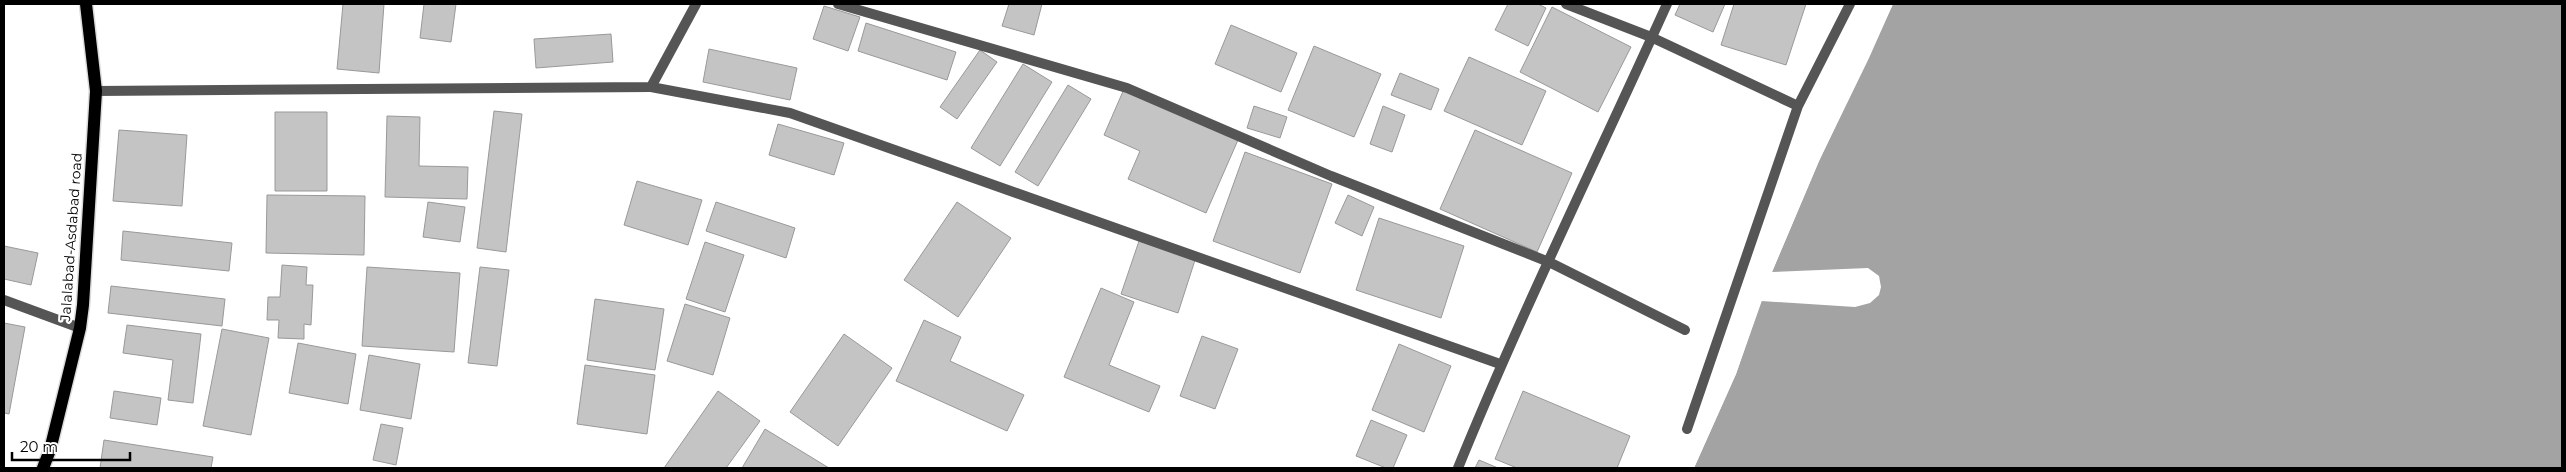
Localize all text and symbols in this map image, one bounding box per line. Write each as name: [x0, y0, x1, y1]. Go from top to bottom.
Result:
street label: Jalalabad-Asdabad road: [56, 152, 86, 323]
scale bar: [12, 430, 130, 462]
text: 20 m: [20, 437, 58, 456]

